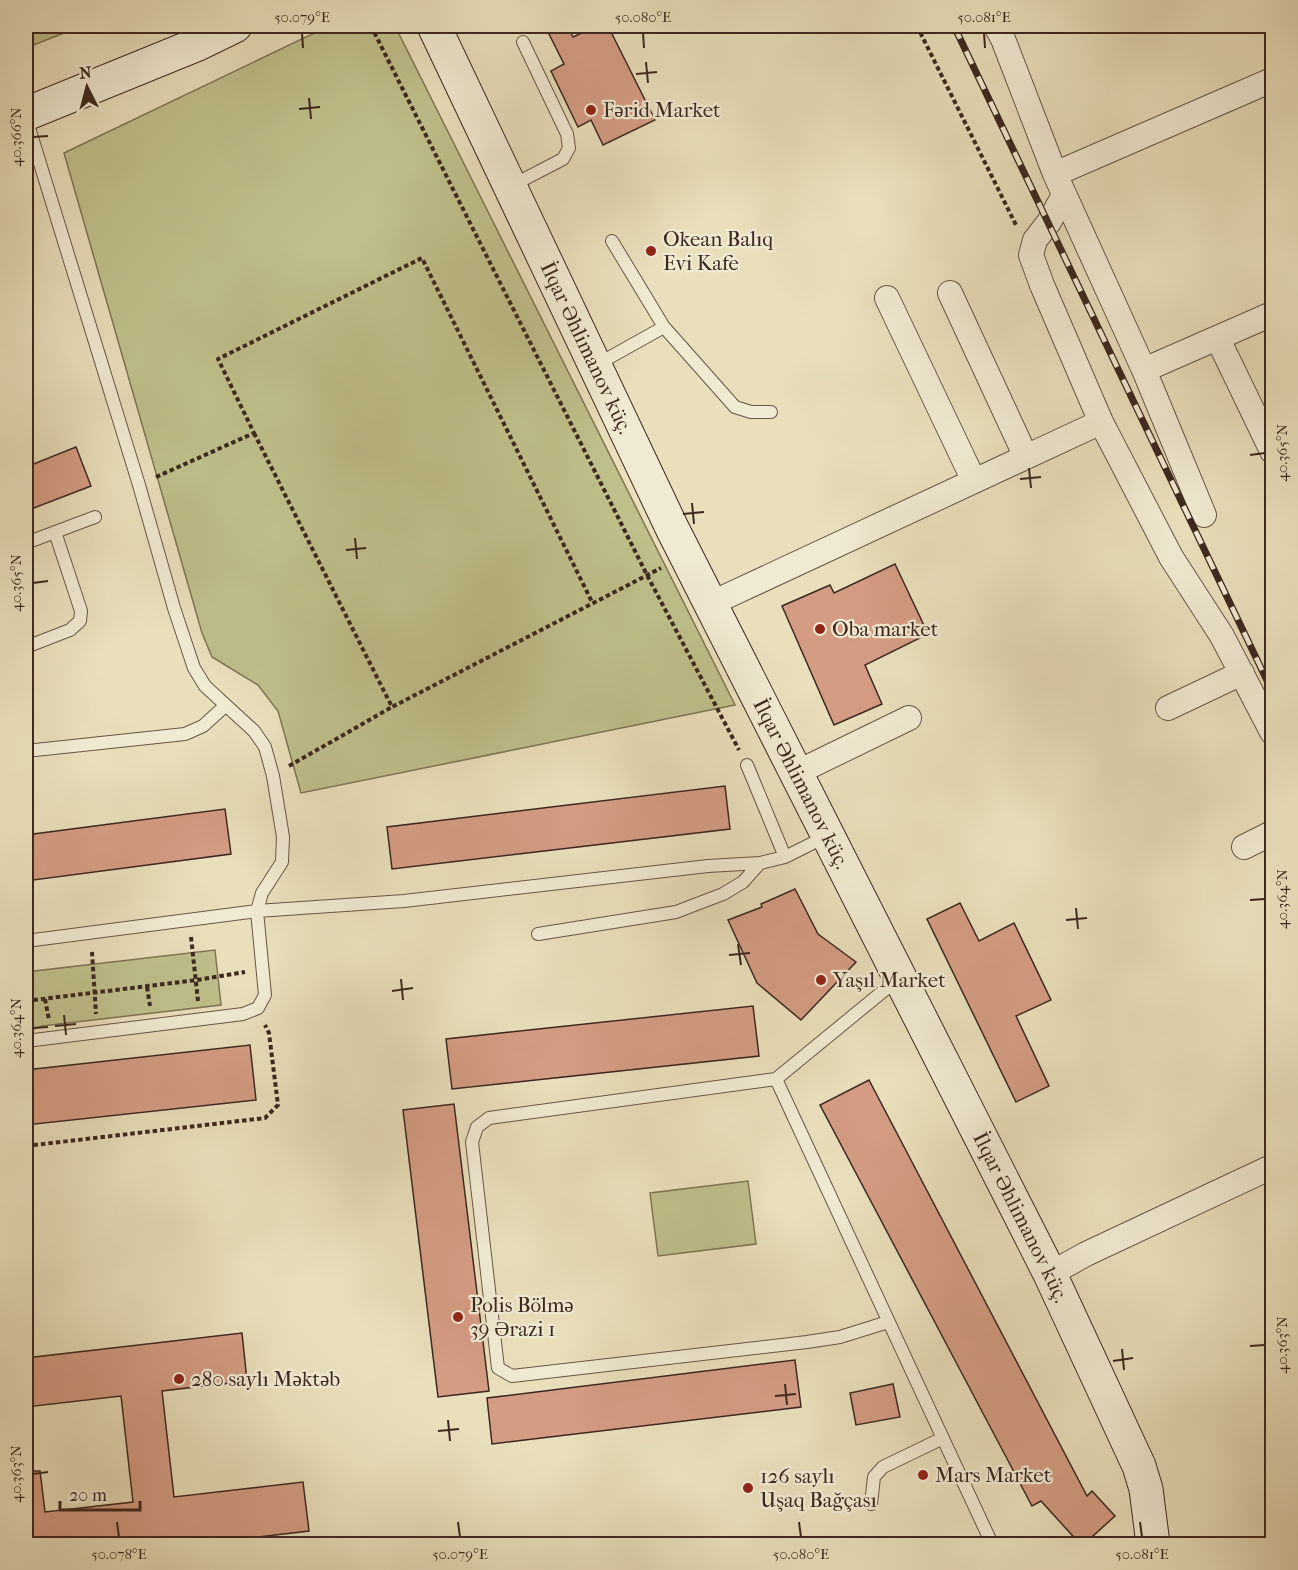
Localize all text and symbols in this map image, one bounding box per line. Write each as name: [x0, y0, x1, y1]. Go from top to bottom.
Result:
text: 50.079°E: [274, 8, 330, 26]
text: 50.080°E: [615, 8, 671, 26]
text: 50.081°E: [957, 8, 1011, 26]
north arrow: [57, 57, 117, 117]
text: N: [78, 62, 93, 83]
place label: Fərid Market: [603, 98, 721, 122]
marker: Fərid Market: [584, 103, 598, 117]
text: 40.366°N: [7, 107, 25, 167]
place label: Okean Balıq Evi Kafe: [663, 227, 774, 275]
marker: Okean Balıq Evi Kafe: [644, 244, 658, 258]
street label: İlqar Əhlimanov küç.: [535, 258, 638, 438]
text: 40.365°N: [1273, 424, 1291, 482]
text: 40.365°N: [7, 554, 25, 612]
place label: Oba market: [832, 617, 939, 641]
marker: Oba market: [813, 622, 827, 636]
street label: İlqar Əhlimanov küç.: [748, 694, 855, 873]
text: 40.364°N: [1273, 868, 1291, 929]
place label: Yaşıl Market: [832, 968, 946, 992]
marker: Yaşıl Market: [814, 973, 828, 987]
text: 40.364°N: [7, 997, 25, 1058]
street label: İlqar Əhlimanov küç.: [968, 1128, 1073, 1306]
place label: Polis Bölmə 39 Ərazi 1: [470, 1293, 574, 1341]
marker: Polis Bölmə 39 Ərazi 1: [451, 1310, 465, 1324]
text: 40.363°N: [1273, 1316, 1291, 1374]
place label: 280 saylı Məktəb: [191, 1367, 340, 1391]
marker: 280 saylı Məktəb: [172, 1372, 186, 1386]
text: 40.363°N: [7, 1445, 25, 1503]
place label: Mars Market: [935, 1463, 1052, 1487]
place label: 126 saylı Uşaq Bağçası: [760, 1464, 877, 1512]
marker: Mars Market: [916, 1468, 930, 1482]
scale bar: [60, 1474, 140, 1512]
marker: 126 saylı Uşaq Bağçası: [741, 1481, 755, 1495]
text: 20 m: [69, 1485, 107, 1506]
text: 50.078°E: [91, 1545, 147, 1563]
text: 50.079°E: [432, 1545, 488, 1563]
text: 50.080°E: [773, 1545, 829, 1563]
text: 50.081°E: [1115, 1545, 1169, 1563]

